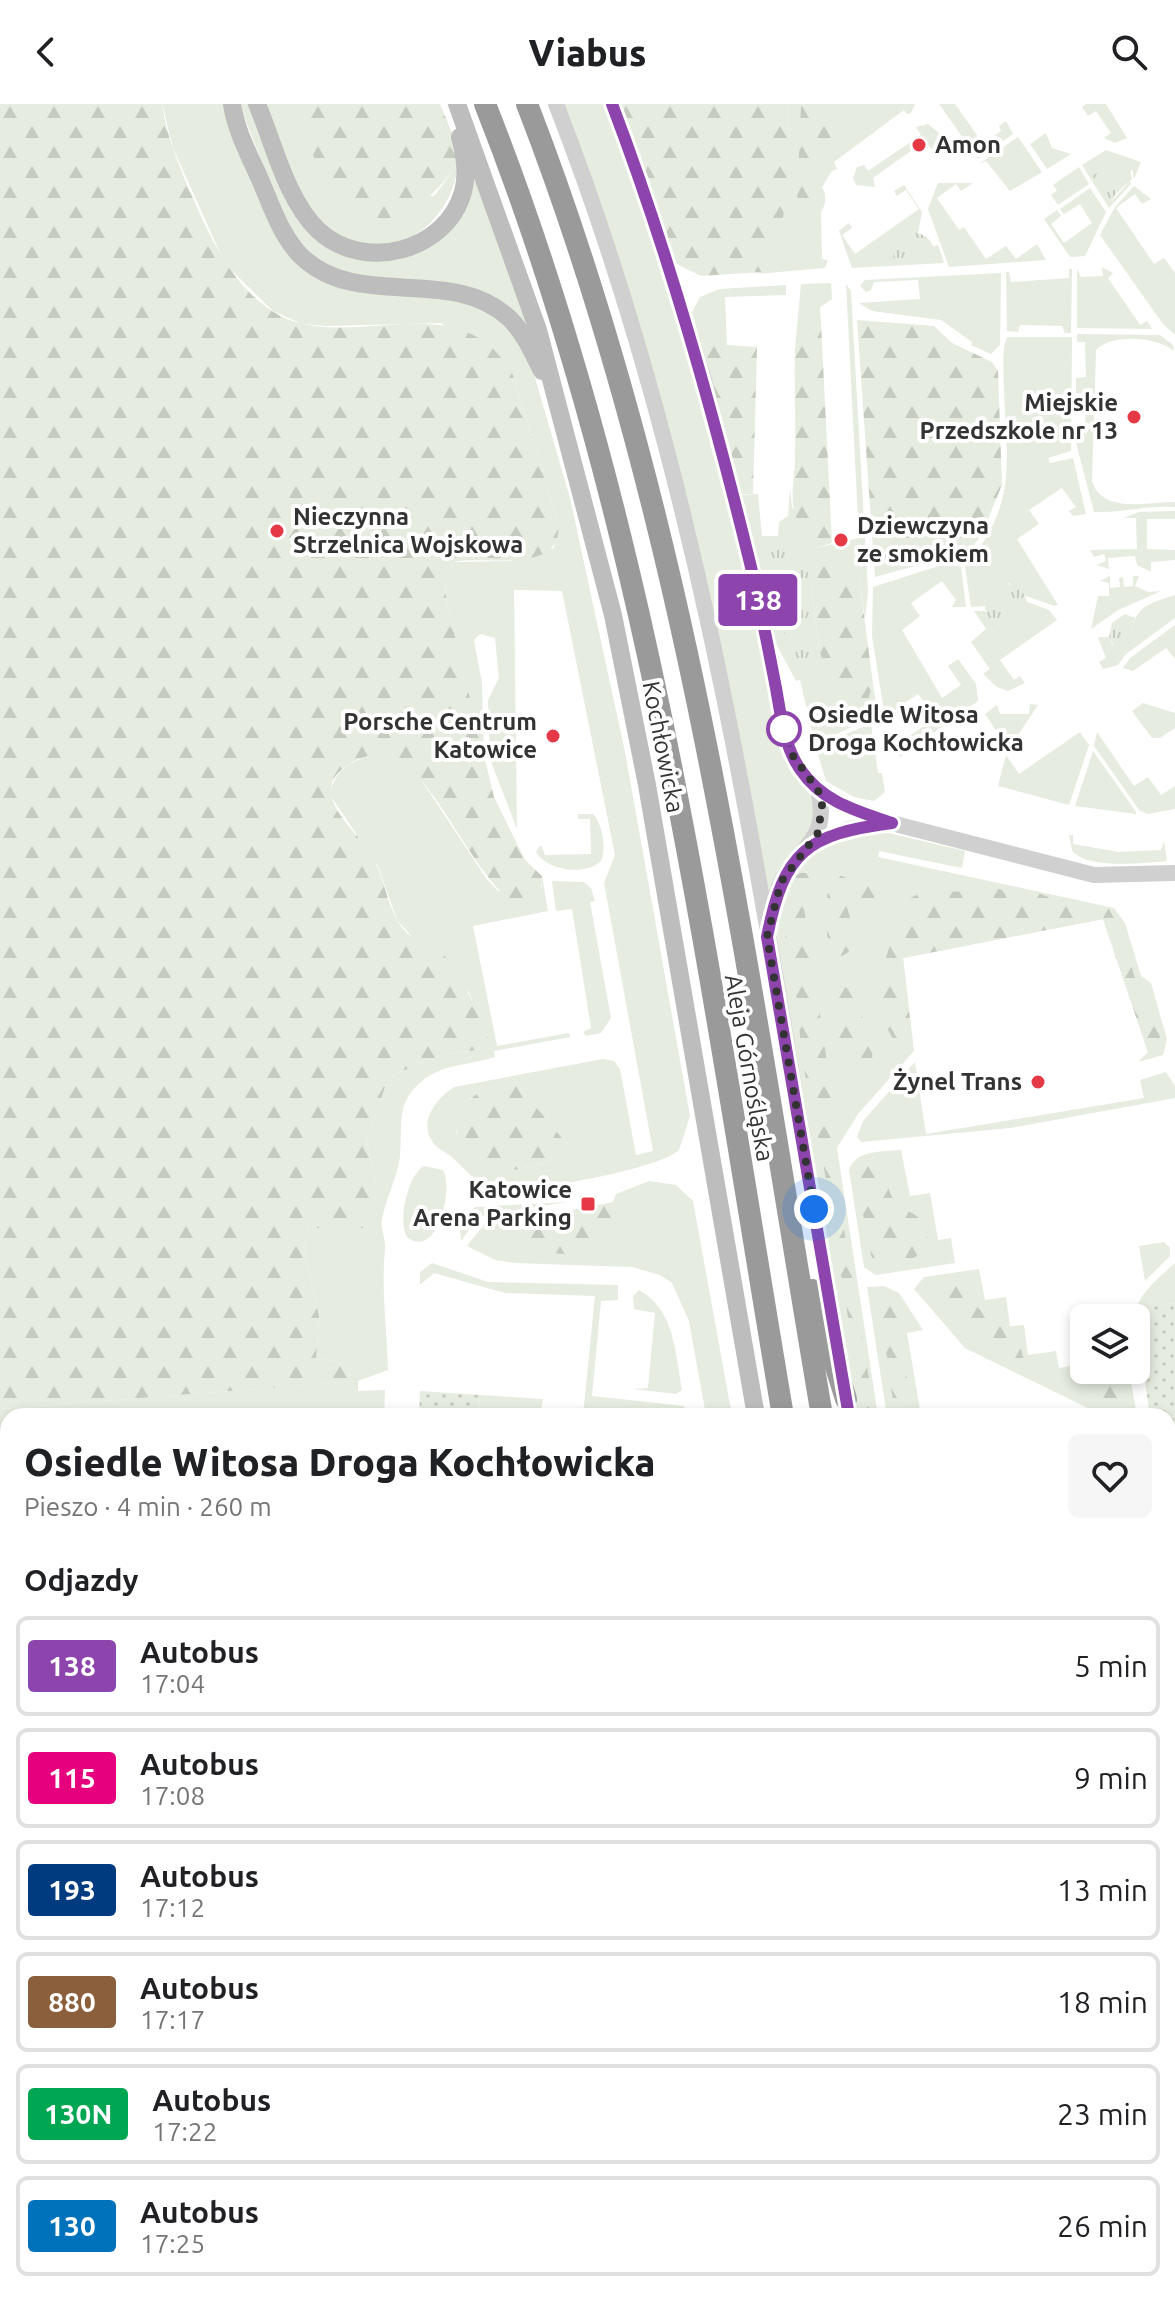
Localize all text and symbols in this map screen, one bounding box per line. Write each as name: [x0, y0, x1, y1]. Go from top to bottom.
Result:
icon: back: [24, 30, 68, 74]
icon: search: [1107, 30, 1151, 74]
text: Viabus: [529, 32, 646, 73]
place label: Amon: [935, 131, 1001, 158]
marker: Amon: [910, 136, 928, 154]
place label: Miejskie Przedszkole nr 13: [920, 389, 1118, 444]
marker: Miejskie Przedszkole nr 13: [1125, 408, 1143, 426]
place label: Nieczynna Strzelnica Wojskowa: [293, 503, 523, 558]
place label: Dziewczyna ze smokiem: [857, 512, 989, 567]
marker: Nieczynna Strzelnica Wojskowa: [268, 522, 286, 540]
marker: Dziewczyna ze smokiem: [832, 531, 850, 549]
line badge: 138: [712, 574, 804, 626]
text: 138: [734, 584, 782, 615]
street label: Kochłowicka: [637, 679, 689, 815]
place label: Osiedle Witosa Droga Kochłowicka: [808, 701, 1024, 756]
place label: Porsche Centrum Katowice: [343, 708, 537, 763]
marker: Osiedle Witosa Droga Kochłowicka: [767, 712, 801, 746]
marker: Porsche Centrum Katowice: [544, 727, 562, 745]
street label: Aleja Górnośląska: [720, 972, 779, 1164]
place label: Żynel Trans: [893, 1068, 1022, 1095]
marker: Żynel Trans: [1029, 1073, 1047, 1091]
place label: Katowice Arena Parking: [413, 1176, 572, 1231]
your location: [794, 1189, 834, 1229]
marker: Katowice Arena Parking: [579, 1195, 597, 1213]
map controls: [1070, 1304, 1150, 1384]
button: layers: [1070, 1304, 1150, 1384]
button: heart: [1068, 1434, 1152, 1518]
text: Osiedle Witosa Droga Kochłowicka: [24, 1441, 656, 1483]
text: Pieszo · 4 min · 260 m: [24, 1492, 272, 1521]
text: Odjazdy: [24, 1563, 138, 1597]
text: Autobus: [140, 1635, 259, 1669]
text: 5 min: [1074, 1649, 1148, 1683]
text: 138: [48, 1650, 96, 1681]
text: 17:04: [140, 1669, 205, 1698]
text: Autobus: [140, 1747, 259, 1781]
text: 9 min: [1074, 1761, 1148, 1795]
text: 115: [48, 1762, 96, 1793]
text: 17:08: [140, 1781, 205, 1810]
text: Autobus: [140, 1859, 259, 1893]
text: 13 min: [1057, 1873, 1148, 1907]
text: 193: [48, 1874, 96, 1905]
text: 17:12: [140, 1893, 205, 1922]
text: Autobus: [140, 1971, 259, 2005]
text: 18 min: [1057, 1985, 1148, 2019]
text: 880: [48, 1986, 96, 2017]
text: 17:17: [140, 2005, 205, 2034]
text: Autobus: [152, 2083, 271, 2117]
text: 23 min: [1057, 2097, 1148, 2131]
text: 130N: [44, 2098, 112, 2129]
text: 17:22: [152, 2117, 217, 2146]
text: Autobus: [140, 2195, 259, 2229]
text: 26 min: [1057, 2209, 1148, 2243]
text: 130: [48, 2210, 96, 2241]
text: 17:25: [140, 2229, 205, 2258]

